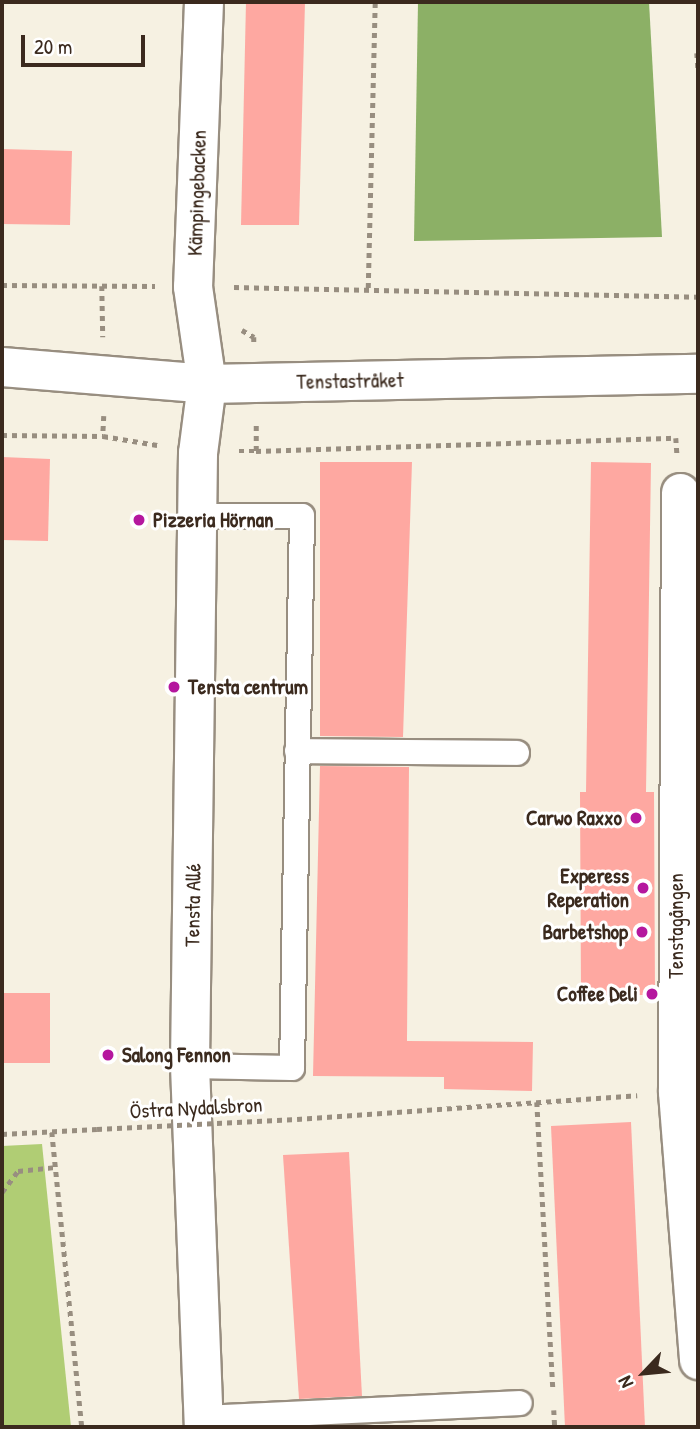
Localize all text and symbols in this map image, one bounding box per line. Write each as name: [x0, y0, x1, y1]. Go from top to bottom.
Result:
scale bar: [24, 21, 149, 65]
text: 20 m: [34, 32, 72, 61]
street label: Kämpingebacken: [182, 130, 212, 256]
street label: Tenstastråket: [296, 367, 404, 395]
place label: Pizzeria Hörnan: [153, 507, 274, 533]
marker: Pizzeria Hörnan: [131, 512, 147, 528]
place label: Tensta centrum: [188, 674, 308, 700]
marker: Tensta centrum: [166, 679, 182, 695]
place label: Carwo Raxxo: [526, 805, 622, 831]
marker: Carwo Raxxo: [628, 810, 644, 826]
street label: Tensta Allé: [180, 863, 206, 947]
place label: Experess Reperation: [548, 863, 629, 913]
street label: Tenstagången: [663, 873, 689, 979]
marker: Experess Reperation: [635, 880, 651, 896]
place label: Barbetshop: [542, 919, 628, 945]
marker: Barbetshop: [634, 924, 650, 940]
place label: Coffee Deli: [557, 981, 638, 1007]
marker: Coffee Deli: [644, 986, 660, 1002]
place label: Salong Fennon: [122, 1042, 231, 1068]
marker: Salong Fennon: [100, 1047, 116, 1063]
street label: Östra Nydalsbron: [129, 1092, 263, 1124]
north arrow: [609, 1338, 679, 1408]
text: N: [611, 1372, 639, 1392]

